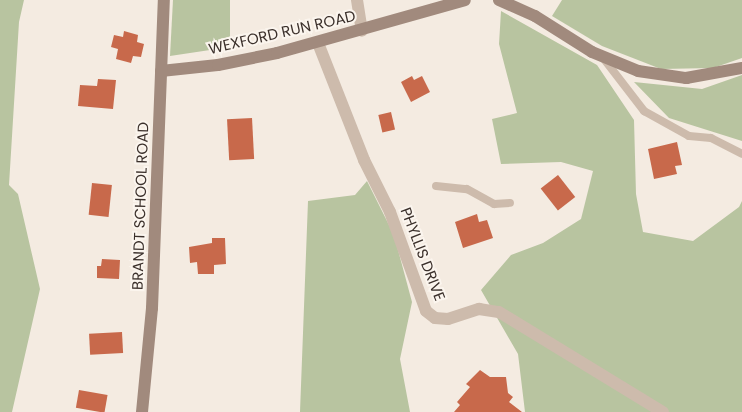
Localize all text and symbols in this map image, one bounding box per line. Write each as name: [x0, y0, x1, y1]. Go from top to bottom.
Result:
street label: WEXFORD RUN ROAD: [207, 6, 357, 58]
street label: BRANDT SCHOOL ROAD: [128, 122, 152, 290]
street label: PHYLLIS DRIVE: [397, 205, 449, 303]

